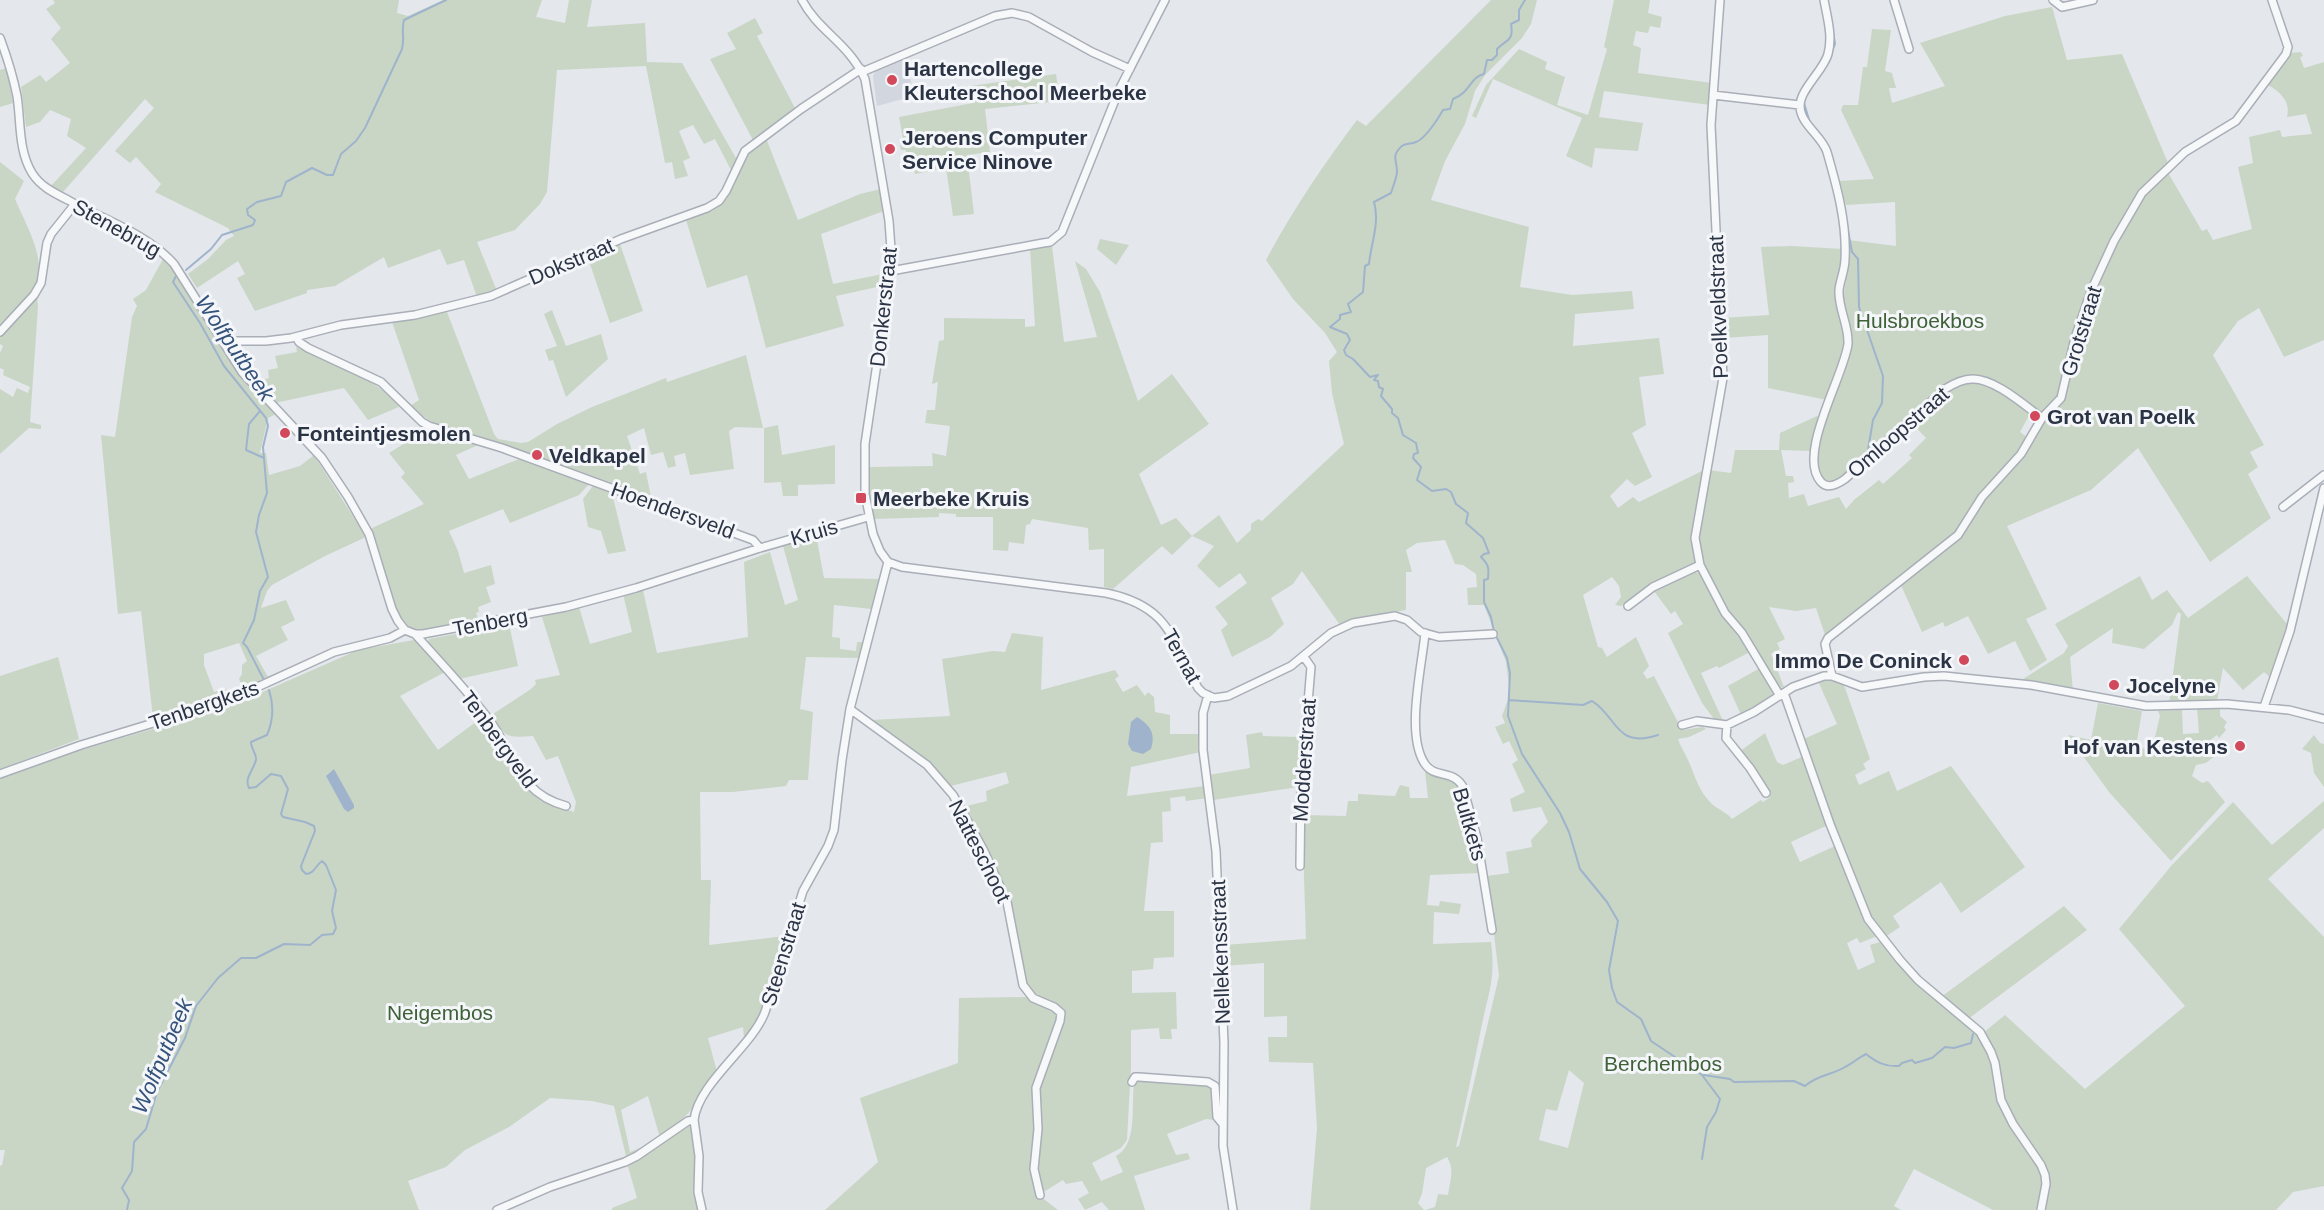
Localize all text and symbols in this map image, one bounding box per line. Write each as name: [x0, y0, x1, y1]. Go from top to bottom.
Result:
place label: Hartencollege Kleuterschool Meerbeke: [904, 57, 1147, 104]
marker: Hartencollege Kleuterschool Meerbeke: [885, 73, 899, 87]
place label: Jeroens Computer Service Ninove: [902, 126, 1088, 173]
marker: Jeroens Computer Service Ninove: [883, 142, 897, 156]
street label: Stenebrug: [69, 194, 165, 262]
street label: Dokstraat: [525, 233, 617, 289]
street label: Poelkveldstraat: [1704, 235, 1732, 379]
street label: Donkerstraat: [865, 246, 901, 368]
street label: Grotstraat: [2056, 283, 2106, 379]
water label: Wolfputbeek: [190, 290, 280, 407]
park label: Hulsbroekbos: [1856, 309, 1984, 332]
street label: Omloopstraat: [1843, 382, 1953, 482]
place label: Grot van Poelk: [2047, 405, 2196, 428]
marker: Grot van Poelk: [2028, 409, 2042, 423]
place label: Fonteintjesmolen: [297, 422, 471, 445]
marker: Fonteintjesmolen: [278, 426, 292, 440]
place label: Veldkapel: [549, 444, 646, 467]
marker: Veldkapel: [530, 448, 544, 462]
street label: Hoendersveld: [608, 477, 738, 543]
place label: Meerbeke Kruis: [873, 487, 1029, 510]
marker: Meerbeke Kruis: [854, 491, 868, 505]
street label: Kruis: [788, 514, 840, 550]
street label: Tenberg: [451, 603, 529, 641]
street label: Ternat: [1158, 625, 1206, 687]
place label: Immo De Coninck: [1775, 649, 1952, 672]
marker: Immo De Coninck: [1957, 653, 1971, 667]
place label: Jocelyne: [2126, 674, 2216, 697]
street label: Tenbergkets: [146, 676, 262, 734]
marker: Jocelyne: [2107, 678, 2121, 692]
street label: Tenbergveld: [456, 686, 542, 792]
street label: Modderstraat: [1288, 697, 1320, 823]
place label: Hof van Kestens: [2063, 735, 2228, 758]
marker: Hof van Kestens: [2233, 739, 2247, 753]
street label: Bultkets: [1449, 785, 1491, 863]
street label: Natteschoot: [944, 796, 1016, 906]
street label: Nellekensstraat: [1206, 879, 1234, 1025]
street label: Steenstraat: [756, 899, 810, 1009]
water label: Wolfputbeek: [127, 994, 198, 1117]
park label: Neigembos: [387, 1001, 493, 1024]
park label: Berchembos: [1604, 1052, 1722, 1075]

